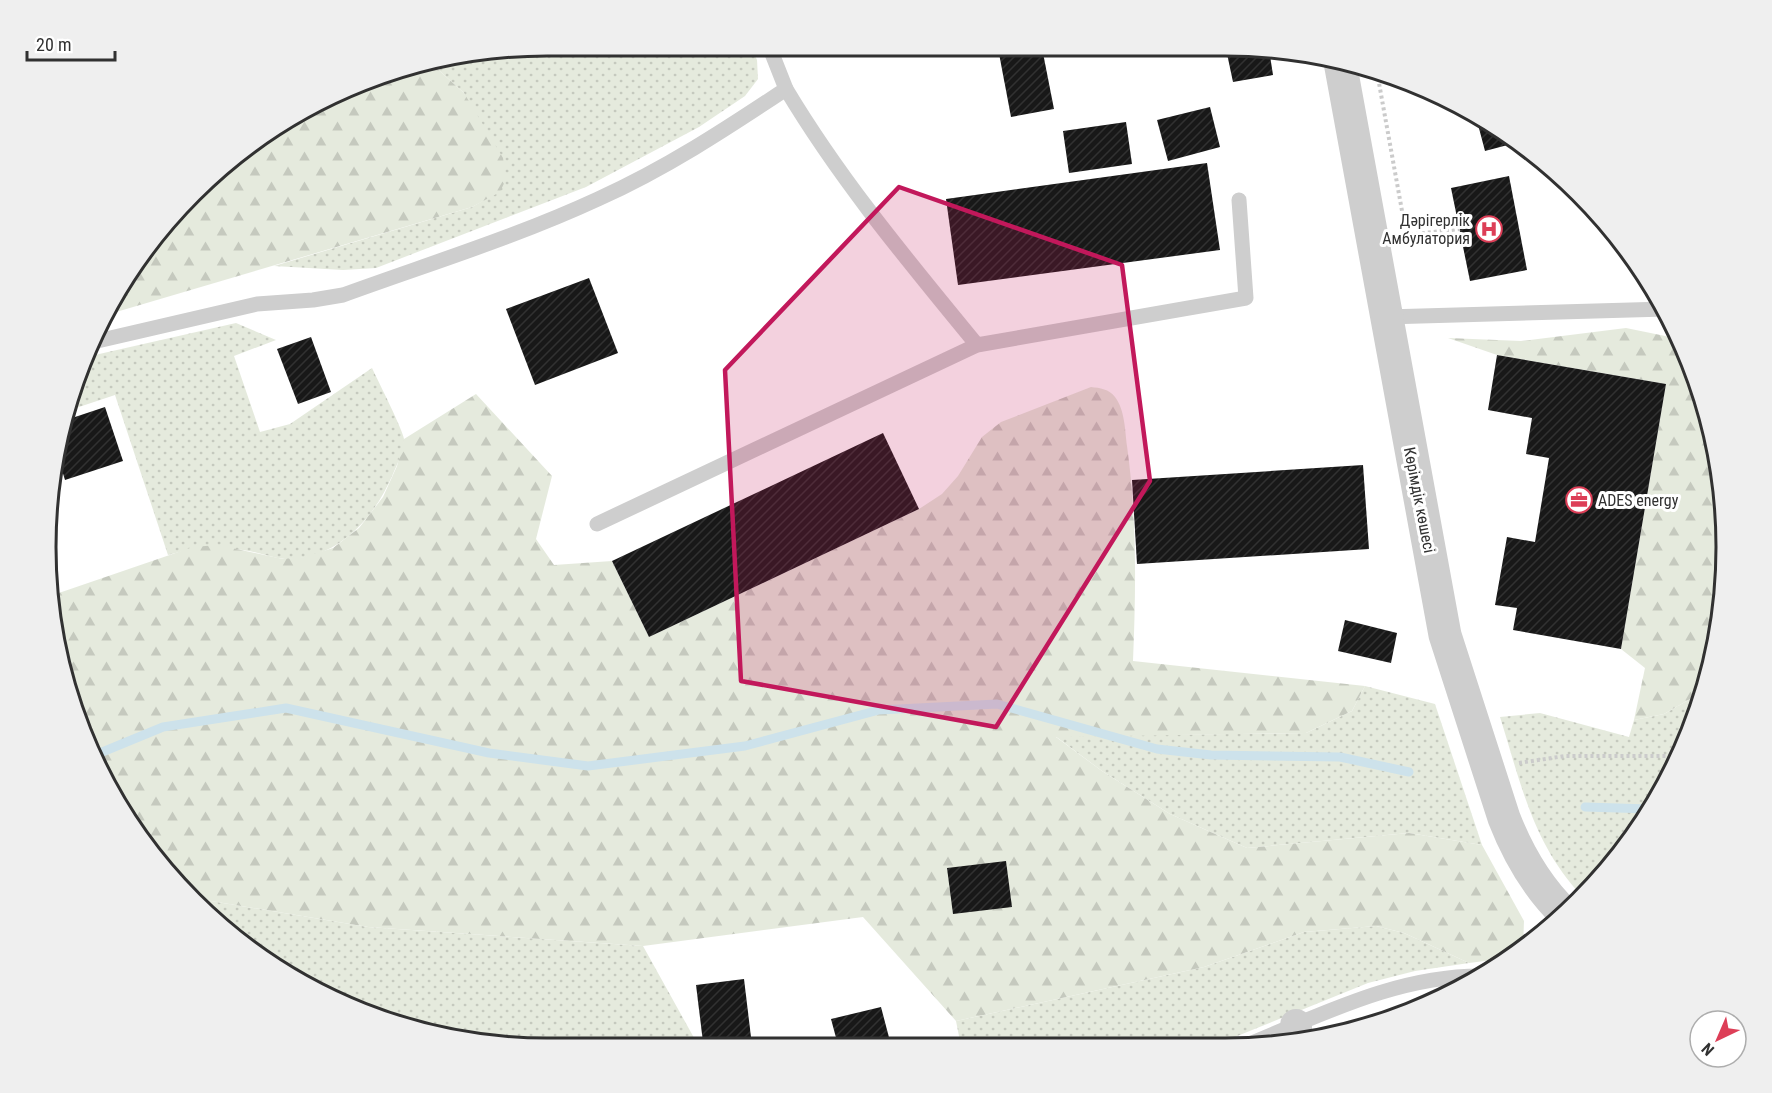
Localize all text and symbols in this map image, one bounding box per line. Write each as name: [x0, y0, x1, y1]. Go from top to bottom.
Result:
scale bar: [27, 24, 116, 62]
text: 20 m: [36, 34, 71, 55]
place label: Дәрігерлік Амбулатория: [1382, 211, 1470, 248]
hospital icon: Дәрігерлік Амбулатория: [1474, 214, 1504, 244]
street label: Көрімдік көшесі: [1400, 445, 1439, 555]
office icon: ADES energy: [1564, 485, 1594, 515]
place label: ADES energy: [1598, 491, 1679, 510]
north arrow: [1688, 1009, 1748, 1069]
text: N: [1698, 1039, 1718, 1060]

